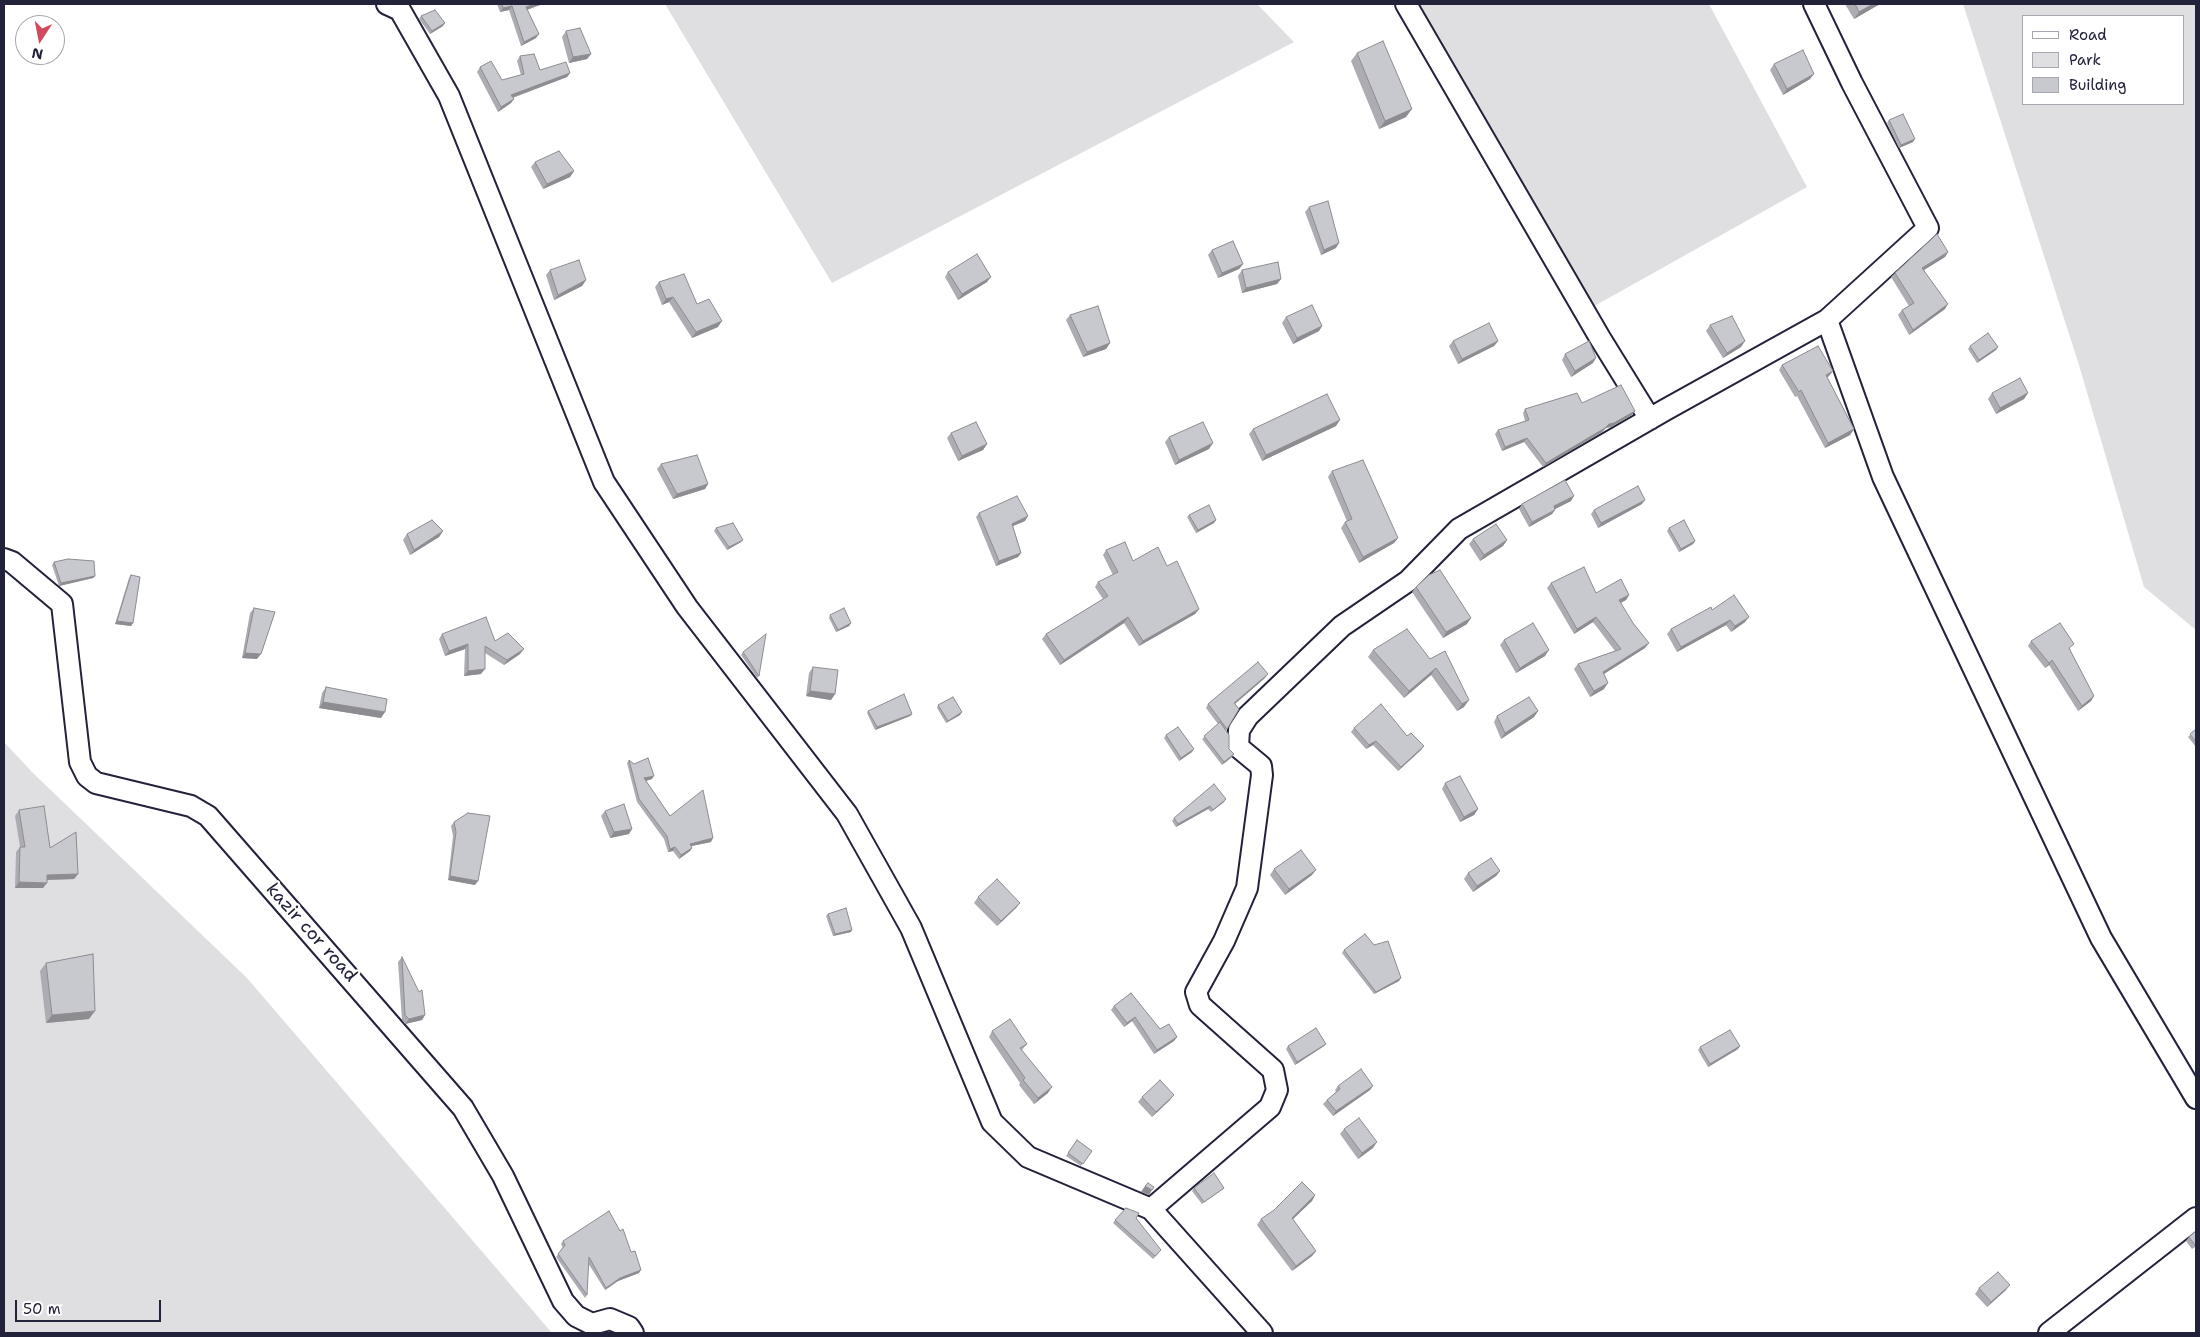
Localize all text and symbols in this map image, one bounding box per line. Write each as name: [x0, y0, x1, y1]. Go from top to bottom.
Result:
north arrow: [15, 15, 65, 65]
legend: [2022, 15, 2185, 105]
text: Road: [2069, 25, 2107, 45]
text: N: [30, 44, 44, 64]
text: Park: [2069, 50, 2101, 70]
text: Building: [2069, 75, 2126, 95]
street label: kazir cor road: [261, 879, 361, 987]
scale bar: [18, 1290, 164, 1322]
text: 50 m: [23, 1299, 61, 1319]

